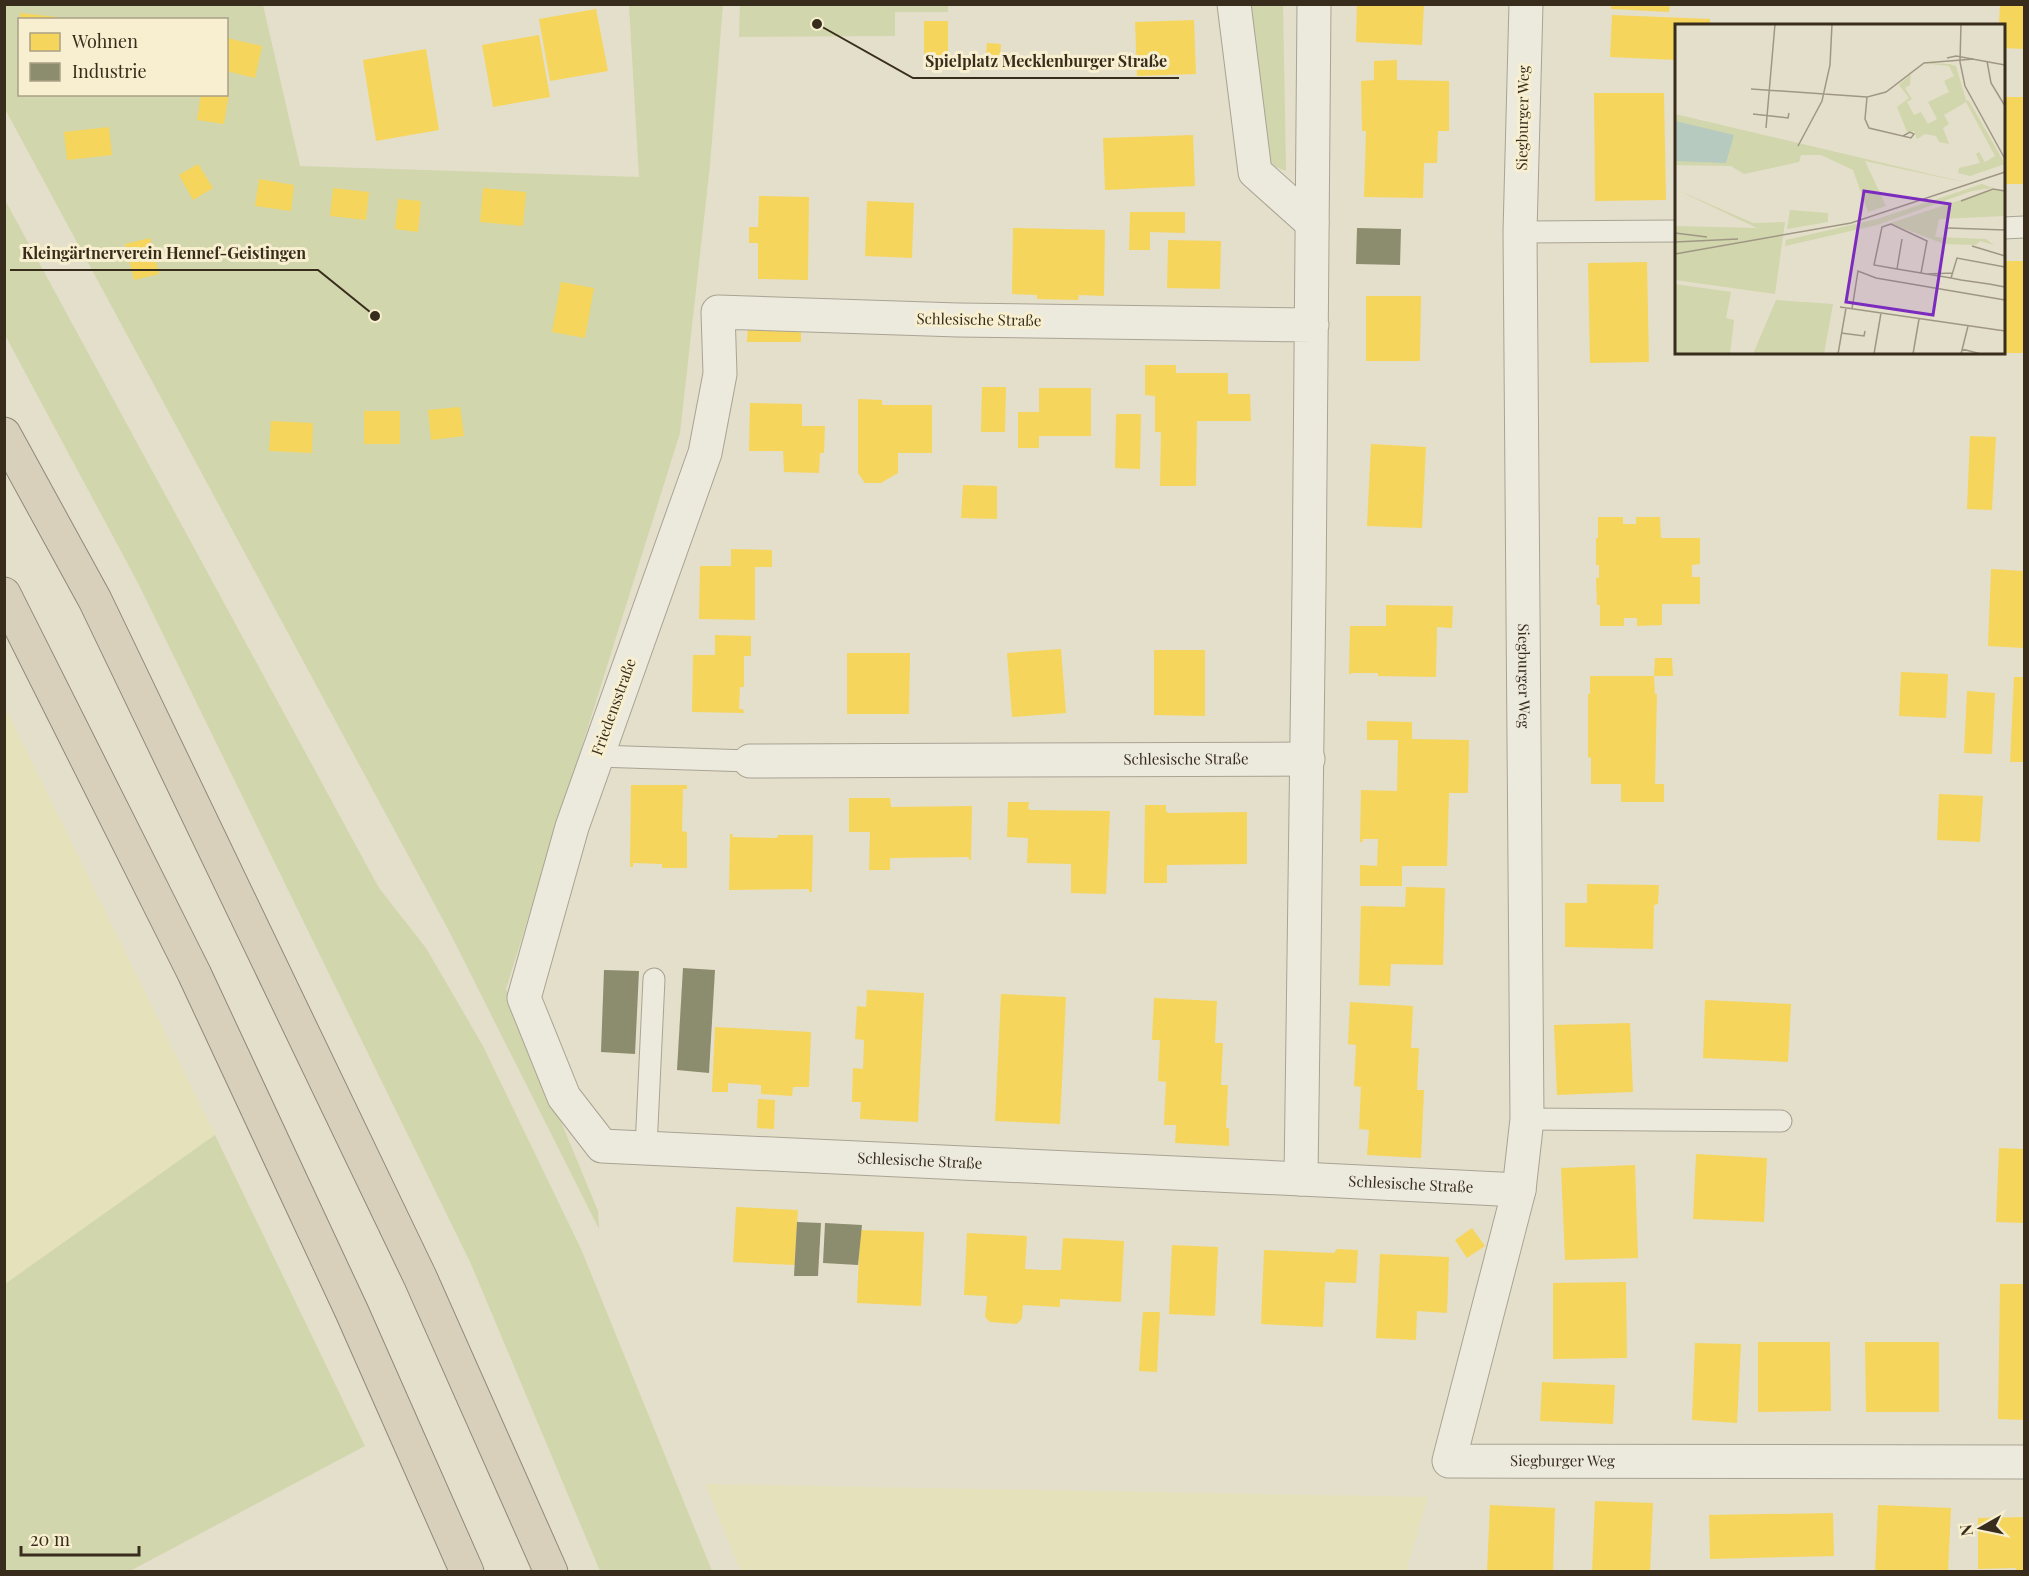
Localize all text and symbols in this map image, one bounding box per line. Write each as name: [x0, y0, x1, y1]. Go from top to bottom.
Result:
legend: [18, 18, 228, 96]
inset map: [1675, 24, 2005, 354]
text: Wohnen: [71, 29, 138, 53]
callout: Spielplatz Mecklenburger Straße: [913, 44, 1179, 78]
text: Spielplatz Mecklenburger Straße: [925, 50, 1167, 71]
text: Industrie: [72, 59, 147, 83]
street label: Siegburger Weg: [1511, 65, 1533, 171]
callout: Kleingärtnerverein Hennef-Geistingen: [10, 236, 318, 270]
text: Kleingärtnerverein Hennef-Geistingen: [22, 242, 306, 263]
street label: Schlesische Straße: [916, 308, 1042, 330]
street label: Siegburger Weg: [1514, 623, 1535, 729]
street label: Friedensstraße: [586, 655, 640, 758]
street label: Schlesische Straße: [1123, 748, 1249, 769]
street label: Schlesische Straße: [857, 1147, 983, 1173]
street label: Schlesische Straße: [1348, 1170, 1474, 1197]
street label: Siegburger Weg: [1510, 1450, 1615, 1470]
north arrow: [1951, 1498, 2011, 1558]
scale bar: [21, 1519, 140, 1557]
text: N: [1954, 1523, 1977, 1538]
text: 20 m: [30, 1527, 70, 1551]

